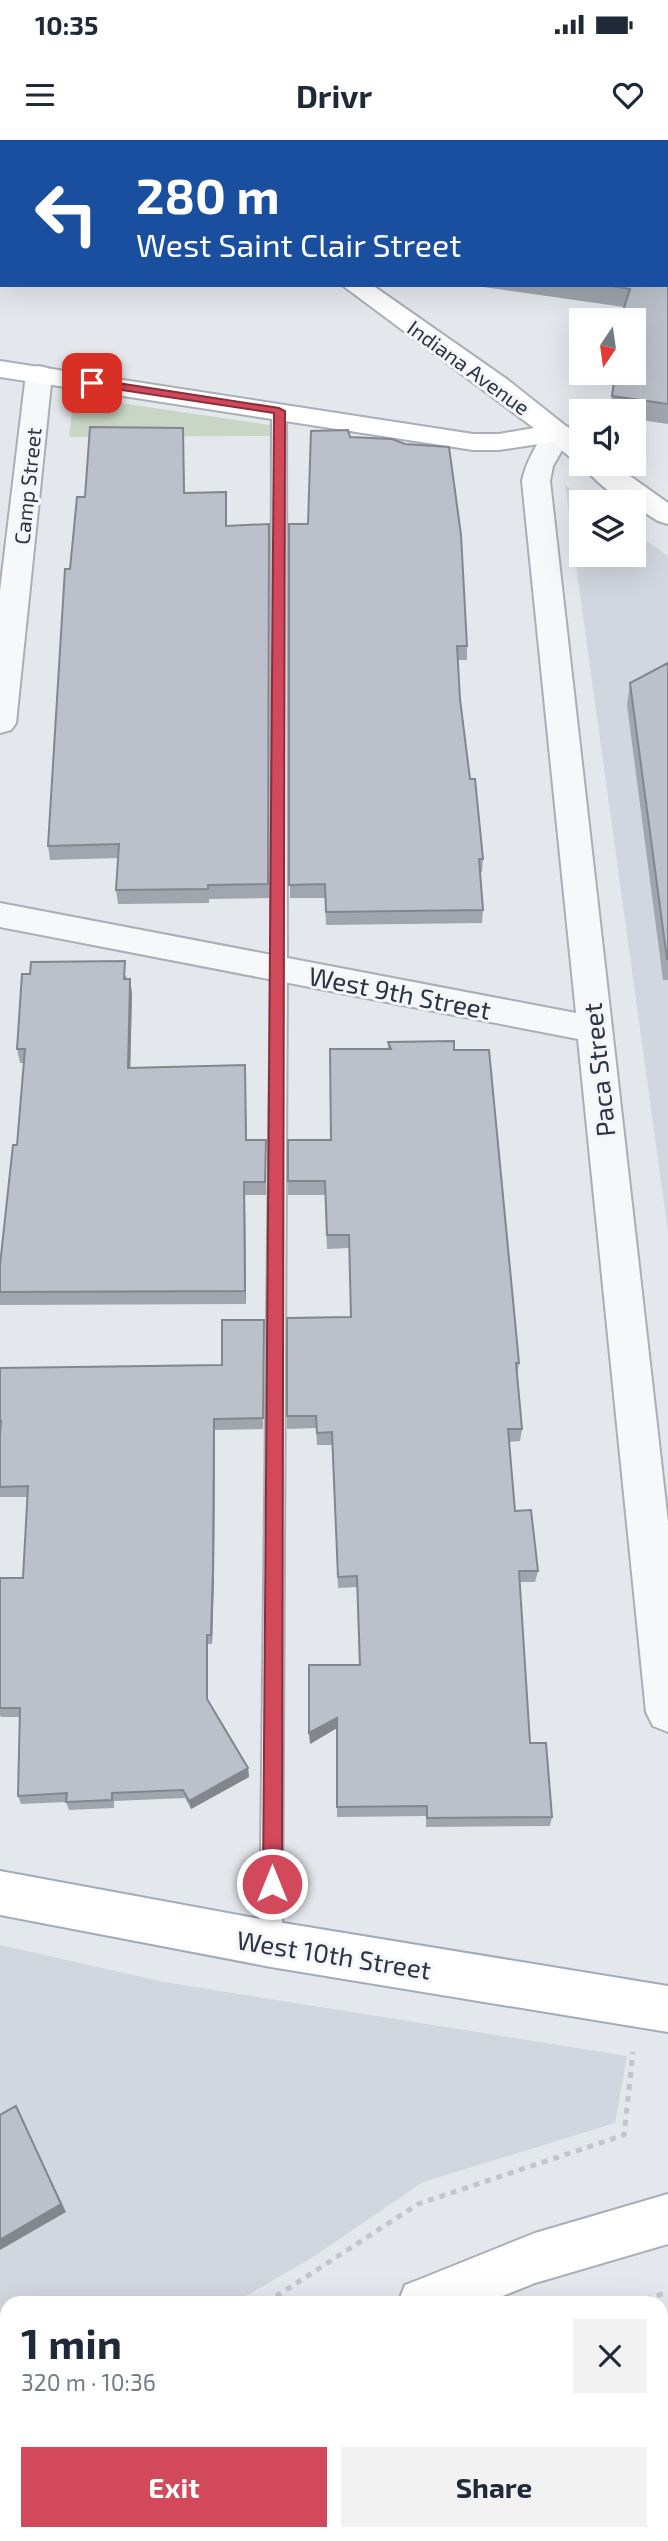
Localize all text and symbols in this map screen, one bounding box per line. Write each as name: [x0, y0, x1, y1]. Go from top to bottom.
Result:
text: 10:35: [35, 9, 98, 40]
icon: menu: [21, 76, 59, 114]
text: Drivr: [296, 76, 372, 114]
icon: heart: [609, 76, 647, 114]
text: 280 m: [136, 165, 280, 224]
icon: left: [21, 168, 112, 259]
text: West Saint Clair Street: [136, 225, 461, 263]
north arrow: [569, 308, 646, 385]
map controls: [569, 308, 646, 567]
street label: Indiana Avenue: [403, 314, 535, 420]
pin: [62, 353, 122, 413]
icon: arrive: [73, 364, 111, 402]
button: sound: [569, 399, 646, 476]
street label: Camp Street: [8, 426, 46, 546]
button: layers: [569, 490, 646, 567]
street label: West 9th Street: [306, 959, 494, 1025]
street label: Paca Street: [576, 1001, 620, 1139]
position arrow: [235, 1847, 309, 1921]
street label: West 10th Street: [235, 1923, 433, 1985]
text: 1 min: [21, 2317, 122, 2367]
button: close: [573, 2319, 647, 2393]
text: 320 m · 10:36: [21, 2368, 156, 2396]
button: Exit: [21, 2447, 327, 2527]
button: Share: [341, 2447, 647, 2527]

